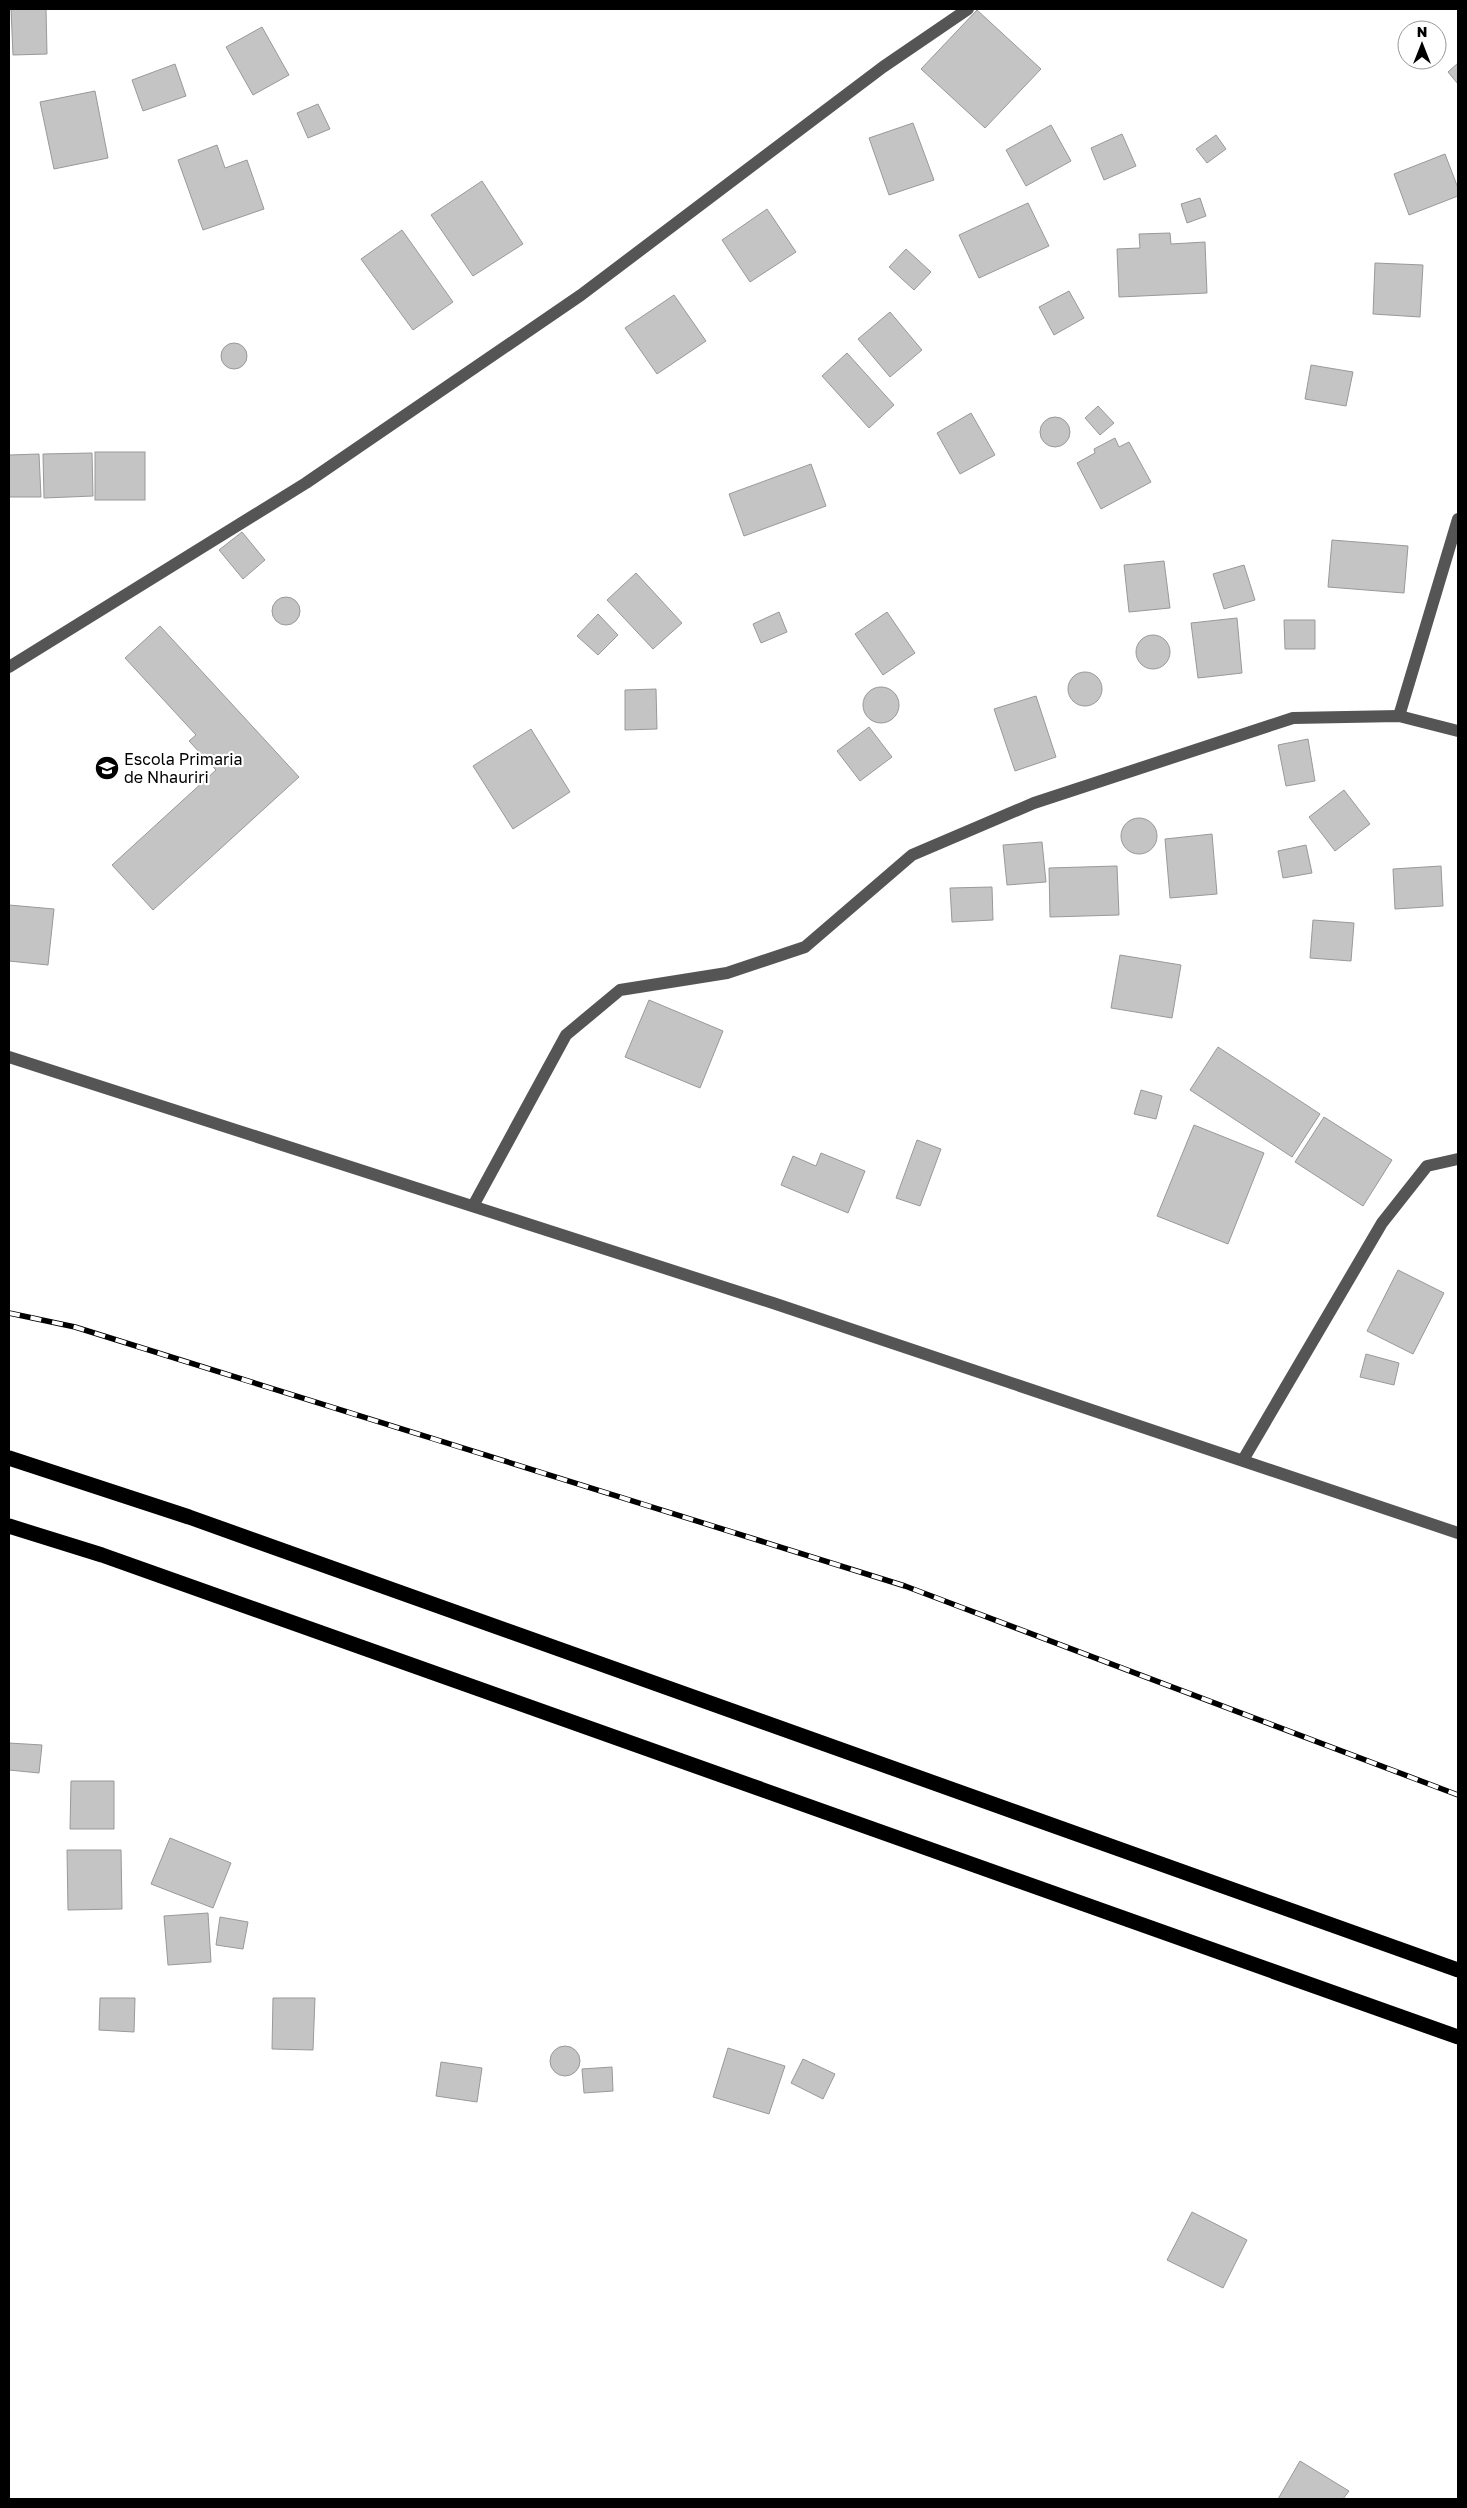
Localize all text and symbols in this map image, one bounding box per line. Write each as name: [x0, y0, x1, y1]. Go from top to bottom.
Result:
north arrow: [1397, 20, 1447, 70]
text: N: [1417, 23, 1427, 40]
place label: Escola Primaria de Nhauriri: [124, 749, 243, 787]
school or university icon: Escola Primaria de Nhauriri: [94, 755, 120, 781]

